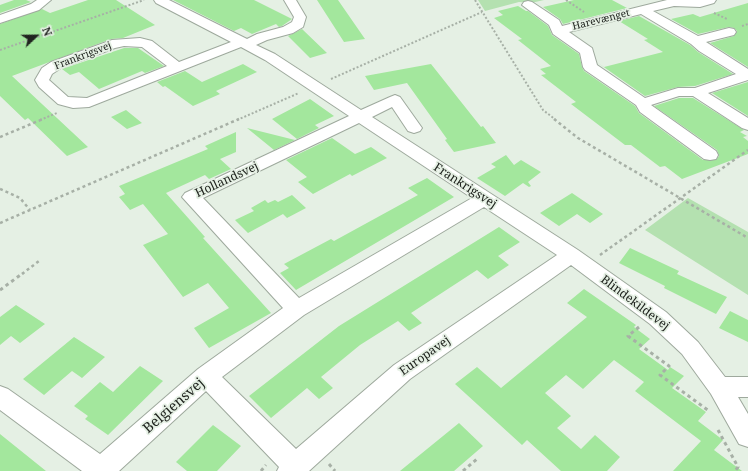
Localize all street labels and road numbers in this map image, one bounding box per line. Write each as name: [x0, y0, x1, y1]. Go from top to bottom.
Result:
street label: Harevænget: [571, 7, 631, 33]
street label: Frankrigsvej: [53, 40, 113, 72]
street label: Hollandsvej: [193, 159, 261, 201]
street label: Frankrigsvej: [431, 160, 499, 212]
street label: Blindekildevej: [598, 272, 672, 334]
street label: Europavej: [397, 333, 453, 379]
street label: Belgiensvej: [140, 375, 208, 437]

